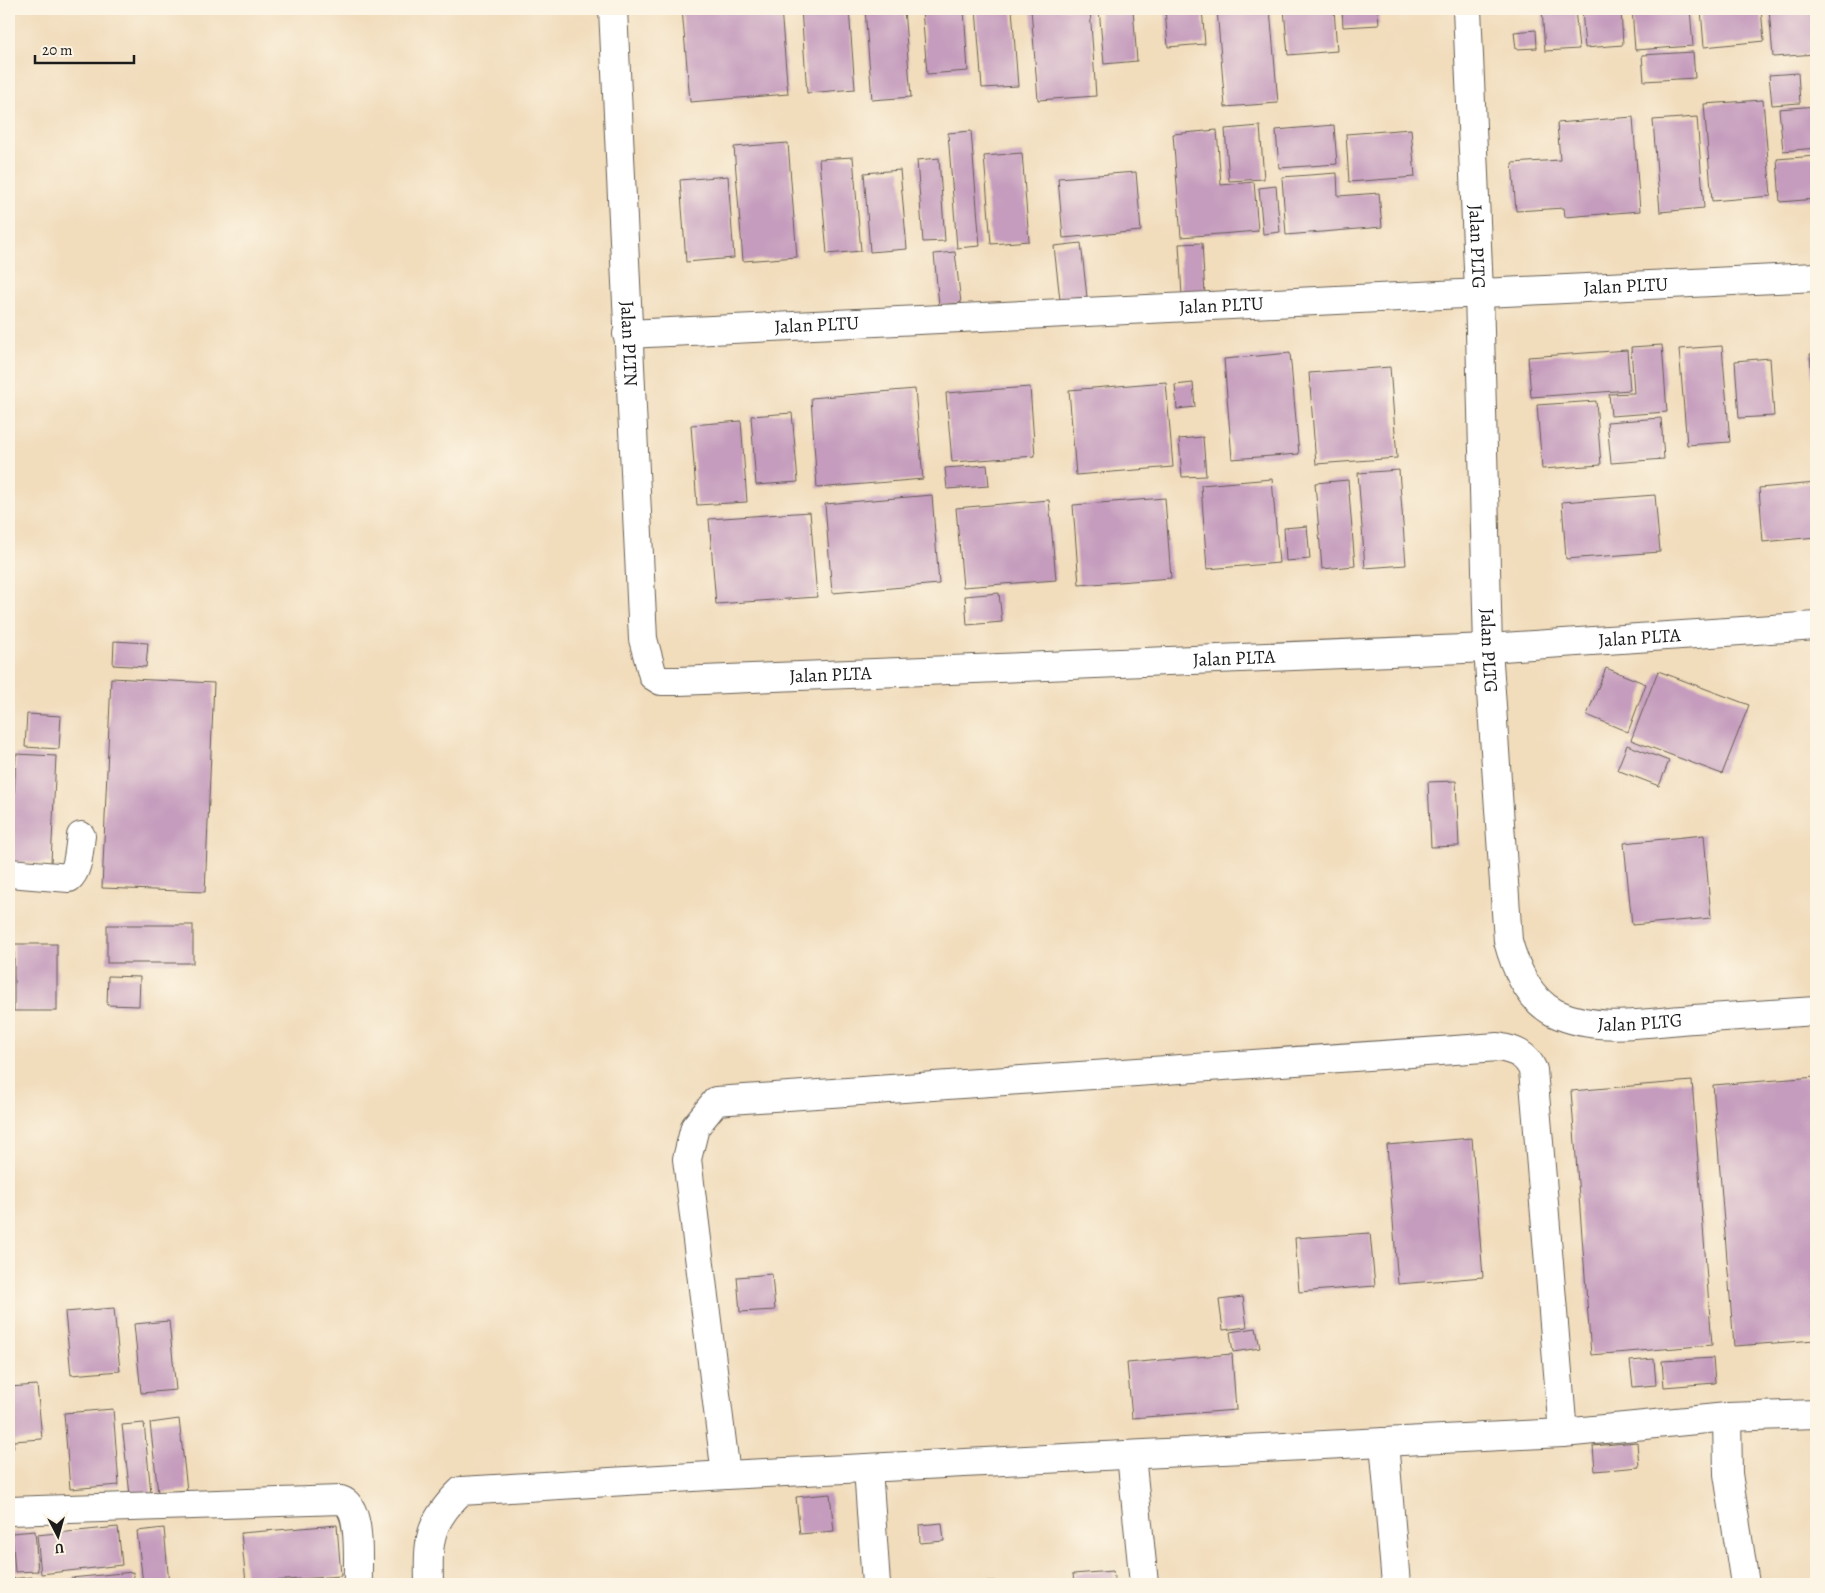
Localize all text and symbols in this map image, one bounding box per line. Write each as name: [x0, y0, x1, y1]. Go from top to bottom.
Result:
scale bar: [35, 32, 134, 64]
text: 20 m: [42, 40, 73, 60]
street label: Jalan PLTG: [1462, 204, 1492, 290]
street label: Jalan PLTU: [1583, 271, 1669, 301]
street label: Jalan PLTU: [1178, 290, 1264, 321]
street label: Jalan PLTN: [614, 300, 644, 387]
street label: Jalan PLTU: [774, 310, 860, 340]
street label: Jalan PLTG: [1474, 608, 1504, 694]
street label: Jalan PLTA: [1597, 622, 1682, 654]
street label: Jalan PLTA: [1192, 644, 1277, 673]
street label: Jalan PLTA: [789, 660, 873, 689]
street label: Jalan PLTG: [1597, 1007, 1683, 1038]
north arrow: [32, 1510, 82, 1560]
text: U: [54, 1539, 65, 1558]

